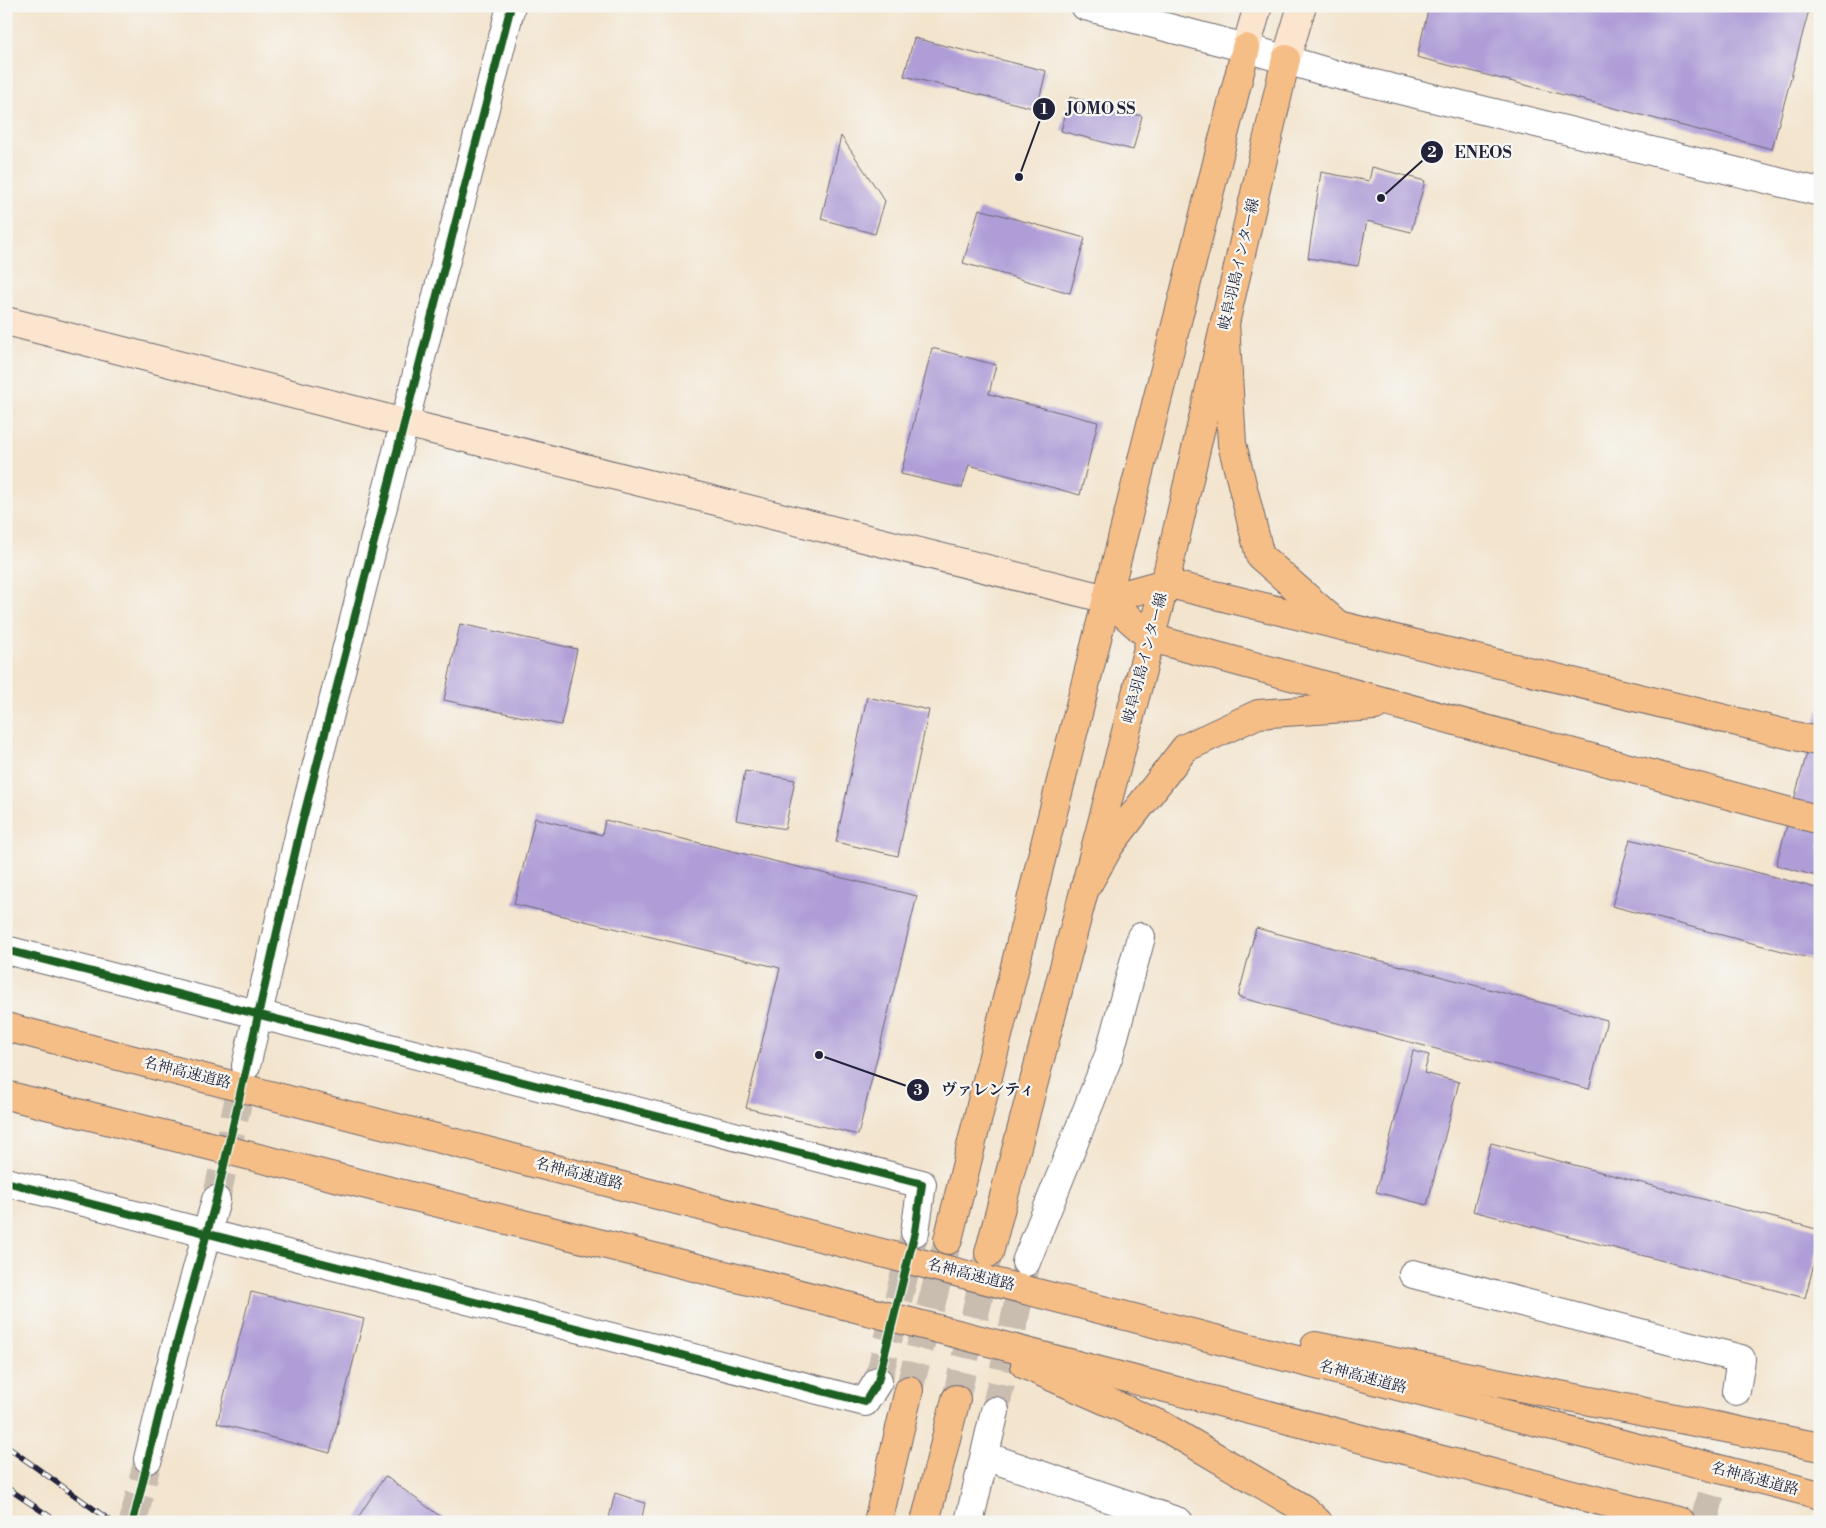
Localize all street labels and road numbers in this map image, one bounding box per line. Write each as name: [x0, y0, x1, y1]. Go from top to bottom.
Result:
street label: 岐阜羽島インター線: [1215, 196, 1263, 332]
street label: 岐阜羽島インター線: [1118, 591, 1172, 725]
street label: 名神高速道路: [141, 1053, 233, 1093]
street label: 名神高速道路: [533, 1154, 625, 1194]
street label: 名神高速道路: [925, 1255, 1017, 1295]
street label: 名神高速道路: [1317, 1356, 1409, 1398]
street label: 名神高速道路: [1709, 1458, 1801, 1500]

